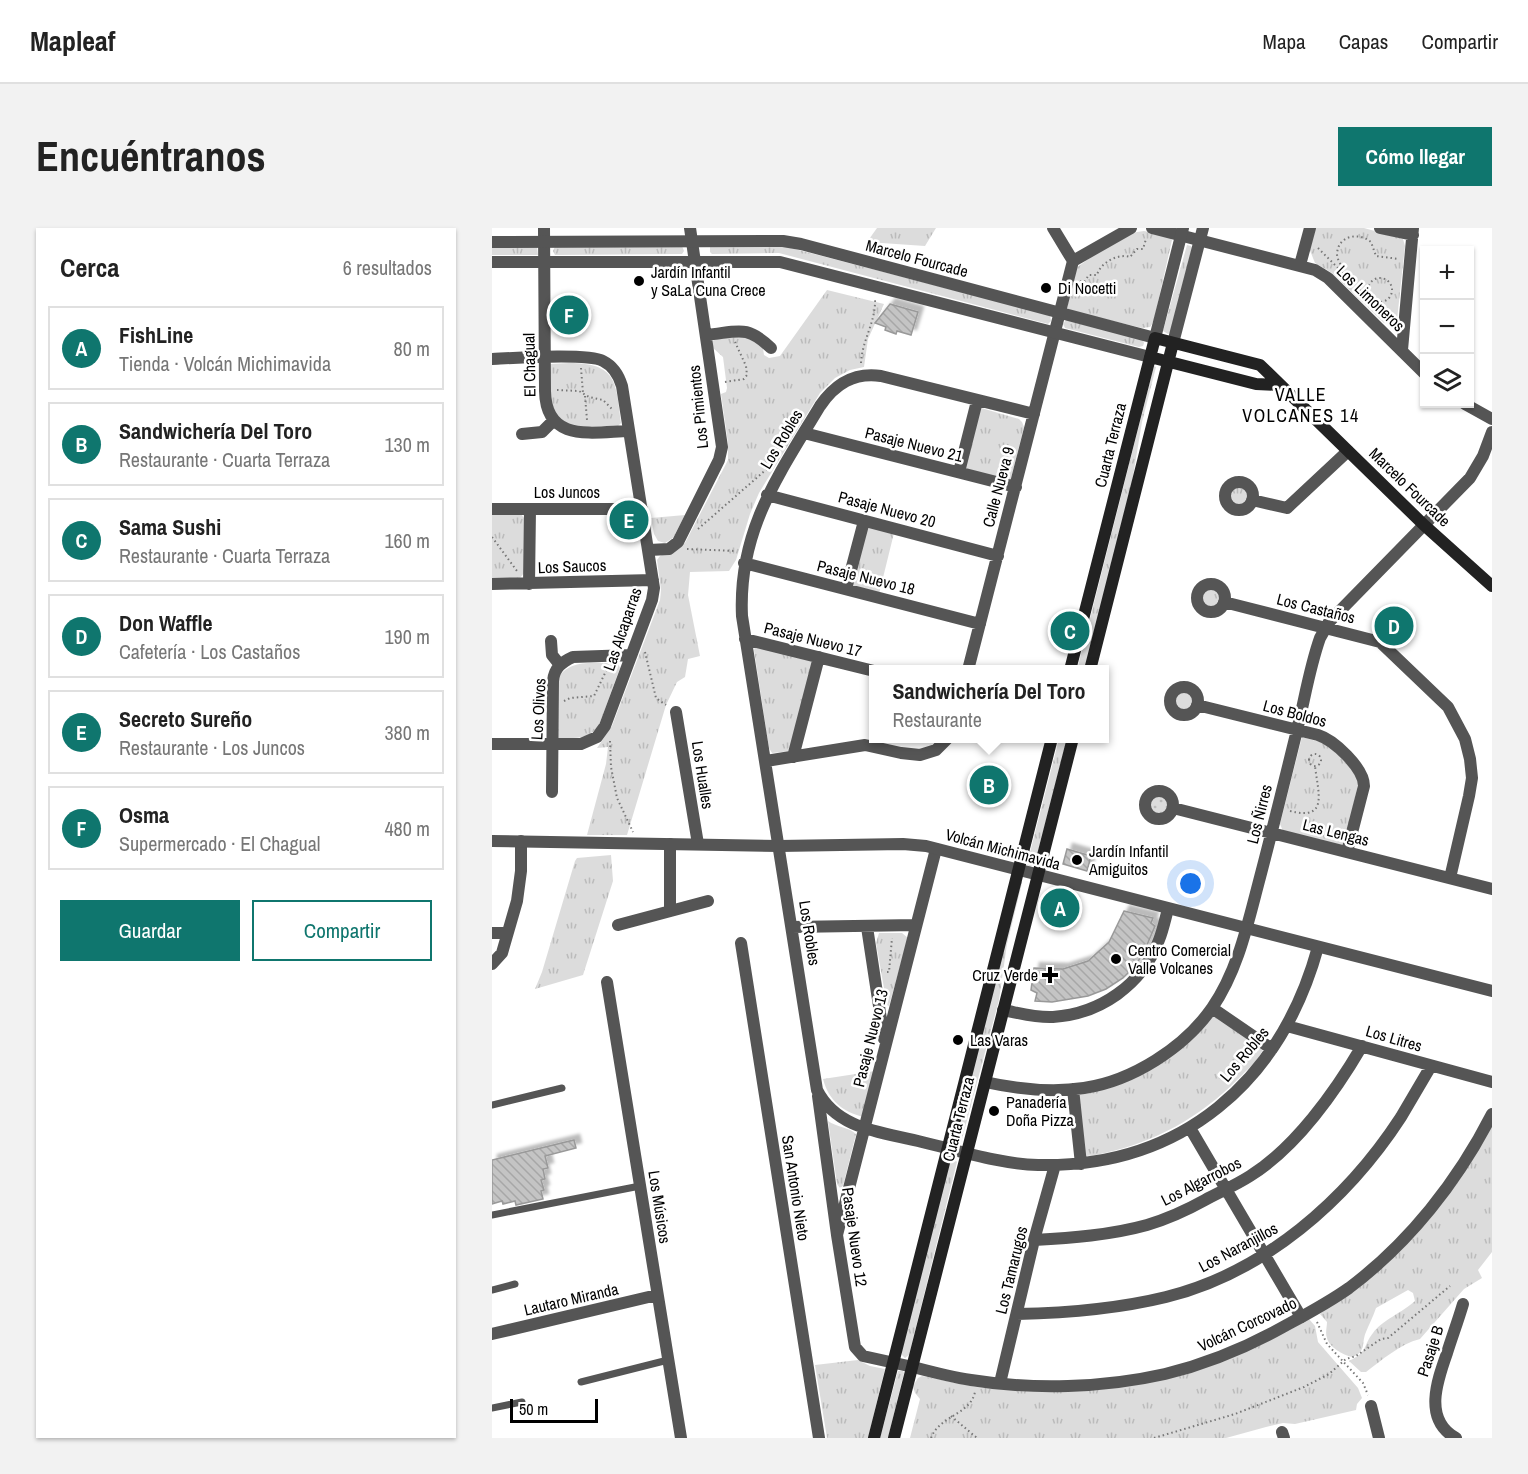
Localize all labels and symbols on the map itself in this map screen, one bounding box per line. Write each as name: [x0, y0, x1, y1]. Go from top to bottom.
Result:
street label: Marcelo Fourcade: [863, 234, 971, 282]
street label: Los Limoneros: [1332, 260, 1410, 336]
place label: Jardín Infantil y SaLa Cuna Crece: [651, 261, 766, 301]
marker: Jardín Infantil y SaLa Cuna Crece: [632, 274, 646, 288]
place label: Di Nocetti: [1058, 277, 1116, 299]
marker: Di Nocetti: [1039, 281, 1053, 295]
pin: F: [550, 292, 589, 338]
street label: El Chagual: [517, 333, 541, 397]
street label: Los Pimientos: [683, 364, 713, 450]
district label: VALLE VOLCANES 14: [1242, 382, 1360, 428]
street label: Cuarta Terraza: [1089, 400, 1131, 490]
street label: Los Robles: [755, 405, 807, 473]
street label: Pasaje Nuevo 21: [863, 421, 966, 467]
street label: Marcelo Fourcade: [1365, 443, 1455, 531]
street label: Calle Nueva 9: [977, 444, 1019, 530]
street label: Los Juncos: [534, 481, 600, 503]
street label: Pasaje Nuevo 20: [836, 485, 938, 533]
pin: E: [610, 498, 648, 542]
street label: Los Saucos: [537, 554, 607, 578]
street label: Pasaje Nuevo 18: [815, 554, 917, 600]
street label: Las Alcaparras: [597, 584, 647, 674]
street label: Los Castaños: [1274, 588, 1358, 628]
pin: D: [1374, 604, 1414, 648]
pin: C: [1050, 608, 1090, 654]
street label: Pasaje Nuevo 17: [762, 616, 864, 662]
street label: Los Olivos: [525, 677, 551, 741]
street label: Los Boldos: [1261, 694, 1329, 732]
street label: Los Hualles: [687, 739, 719, 811]
pin: B: [970, 762, 1008, 808]
street label: Los Ñirres: [1241, 782, 1277, 846]
street label: Las Lengas: [1300, 813, 1372, 851]
street label: Volcán Michimavida: [943, 823, 1064, 875]
place label: Jardín Infantil Amiguitos: [1088, 840, 1169, 880]
marker: Jardín Infantil Amiguitos: [1070, 853, 1084, 867]
your location: [1176, 869, 1205, 898]
pin: A: [1040, 886, 1080, 930]
street label: Los Robles: [794, 899, 826, 967]
place label: Centro Comercial Valle Volcanes: [1128, 939, 1231, 979]
marker: Centro Comercial Valle Volcanes: [1109, 952, 1123, 966]
place label: Cruz Verde: [972, 964, 1038, 986]
marker: Cruz Verde: [1043, 968, 1057, 982]
street label: Pasaje Nuevo 13: [847, 987, 893, 1089]
street label: Los Litres: [1363, 1019, 1425, 1057]
street label: Los Robles: [1214, 1022, 1274, 1086]
place label: Las Varas: [970, 1029, 1028, 1051]
marker: Las Varas: [951, 1033, 965, 1047]
street label: Cuarta Terraza: [937, 1074, 979, 1164]
place label: Panadería Doña Pizza: [1006, 1091, 1075, 1131]
marker: Panadería Doña Pizza: [987, 1104, 1001, 1118]
street label: San Antonio Nieto: [777, 1134, 815, 1242]
street label: Los Algarrobos: [1157, 1151, 1245, 1211]
street label: Los Músicos: [643, 1169, 677, 1245]
street label: Pasaje Nuevo 12: [837, 1186, 873, 1288]
street label: Los Naranjillos: [1195, 1217, 1281, 1277]
street label: Los Tamarugos: [989, 1224, 1033, 1316]
street label: Lautaro Miranda: [522, 1277, 621, 1321]
street label: Volcán Corcovado: [1194, 1292, 1300, 1356]
street label: Pasaje B: [1411, 1322, 1449, 1379]
scale bar: [510, 1396, 598, 1424]

